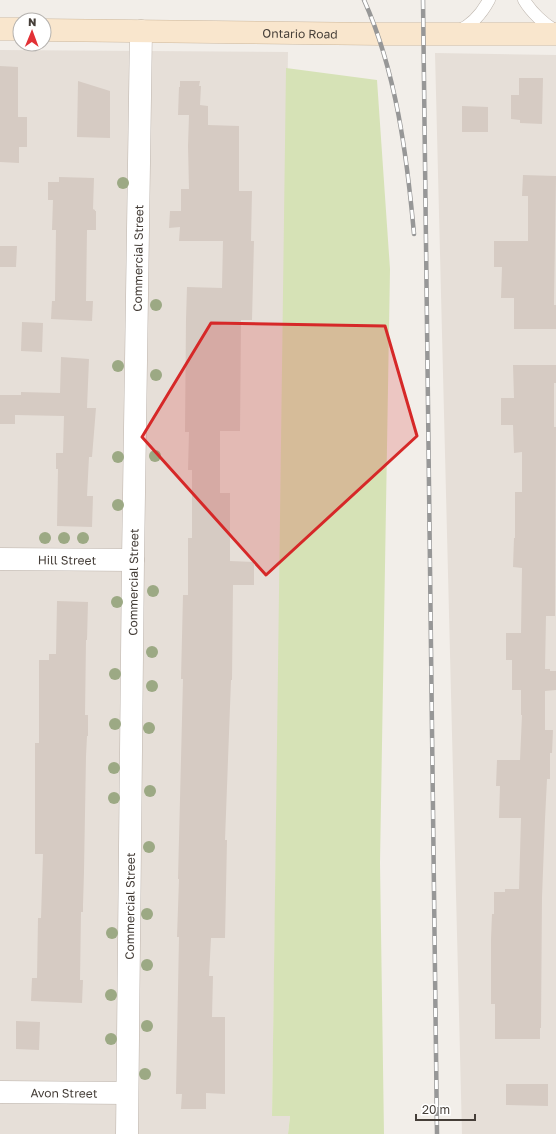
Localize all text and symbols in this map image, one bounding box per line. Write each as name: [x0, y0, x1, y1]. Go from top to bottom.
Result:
north arrow: [12, 12, 52, 52]
text: N: [28, 15, 36, 28]
street label: Ontario Road: [262, 25, 338, 41]
street label: Commercial Street: [129, 204, 146, 312]
street label: Commercial Street: [125, 528, 141, 636]
street label: Hill Street: [38, 552, 97, 567]
street label: Commercial Street: [121, 852, 137, 960]
street label: Avon Street: [30, 1085, 98, 1100]
scale bar: [416, 1096, 475, 1122]
text: 20 m: [422, 1102, 450, 1117]

